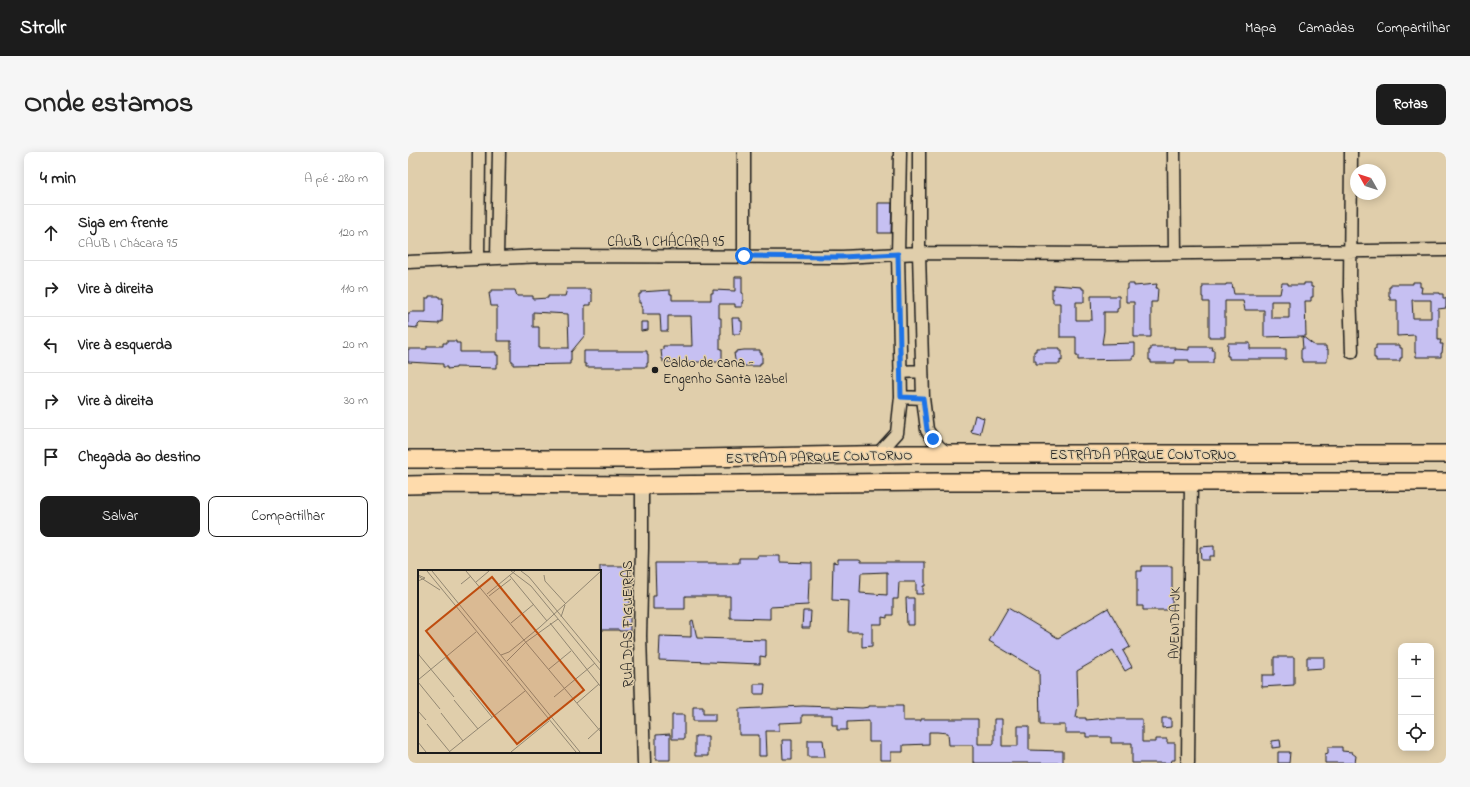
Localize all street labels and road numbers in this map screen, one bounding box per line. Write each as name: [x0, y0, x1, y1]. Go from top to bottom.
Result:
street label: CAUB I CHÁCARA 95: [607, 231, 725, 253]
street label: ESTRADA PARQUE CONTORNO: [726, 445, 912, 470]
street label: ESTRADA PARQUE CONTORNO: [1050, 445, 1236, 466]
street label: RUA DAS FIGUEIRAS: [618, 560, 639, 688]
street label: AVENIDA JK: [1164, 586, 1187, 659]

